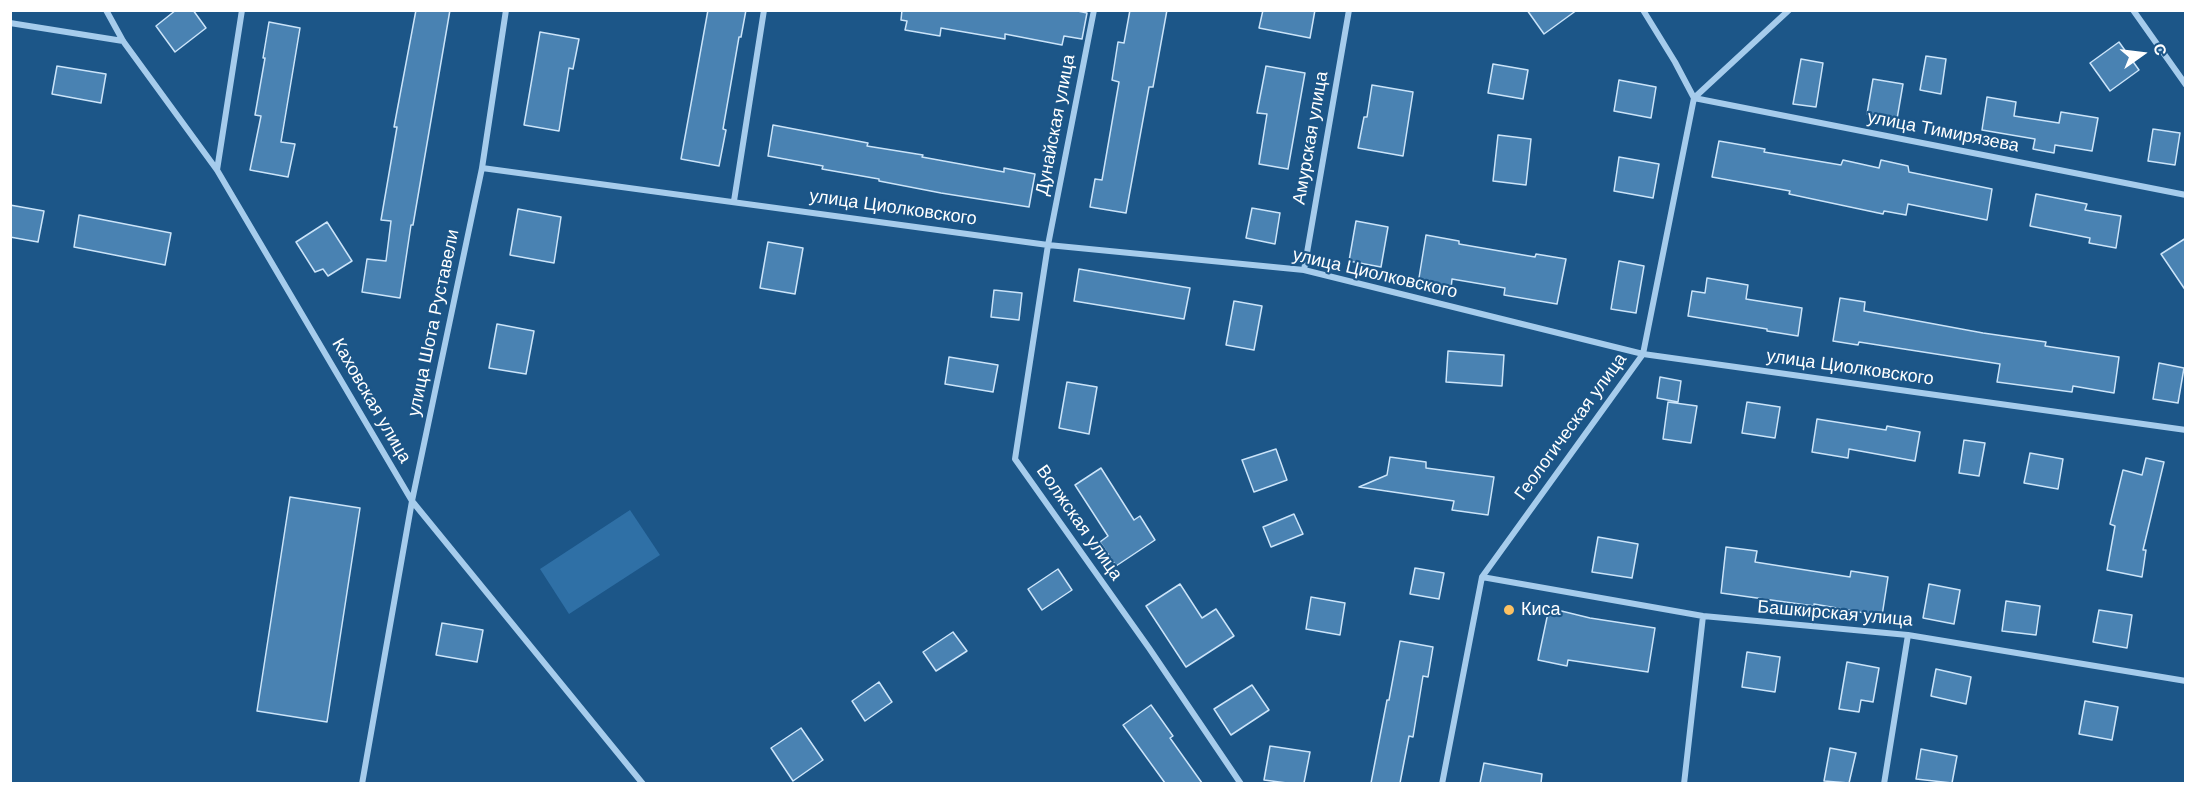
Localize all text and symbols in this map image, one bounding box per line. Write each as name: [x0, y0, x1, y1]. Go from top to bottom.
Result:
north arrow: [2112, 24, 2172, 84]
text: С: [2150, 42, 2170, 57]
street label: Дунайская улица: [1032, 53, 1080, 197]
street label: Амурская улица: [1289, 70, 1333, 206]
street label: улица Тимирязева: [1865, 107, 2021, 157]
street label: улица Циолковского: [808, 186, 978, 230]
street label: улица Шота Руставели: [404, 227, 464, 419]
street label: улица Циолковского: [1290, 245, 1460, 303]
street label: Каховская улица: [327, 335, 415, 467]
street label: улица Циолковского: [1765, 346, 1935, 390]
street label: Геологическая улица: [1510, 349, 1632, 505]
street label: Волжская улица: [1031, 461, 1127, 585]
street label: Башкирская улица: [1756, 596, 1914, 632]
place label: Киса: [1521, 599, 1561, 621]
marker: Киса: [1502, 603, 1516, 617]

